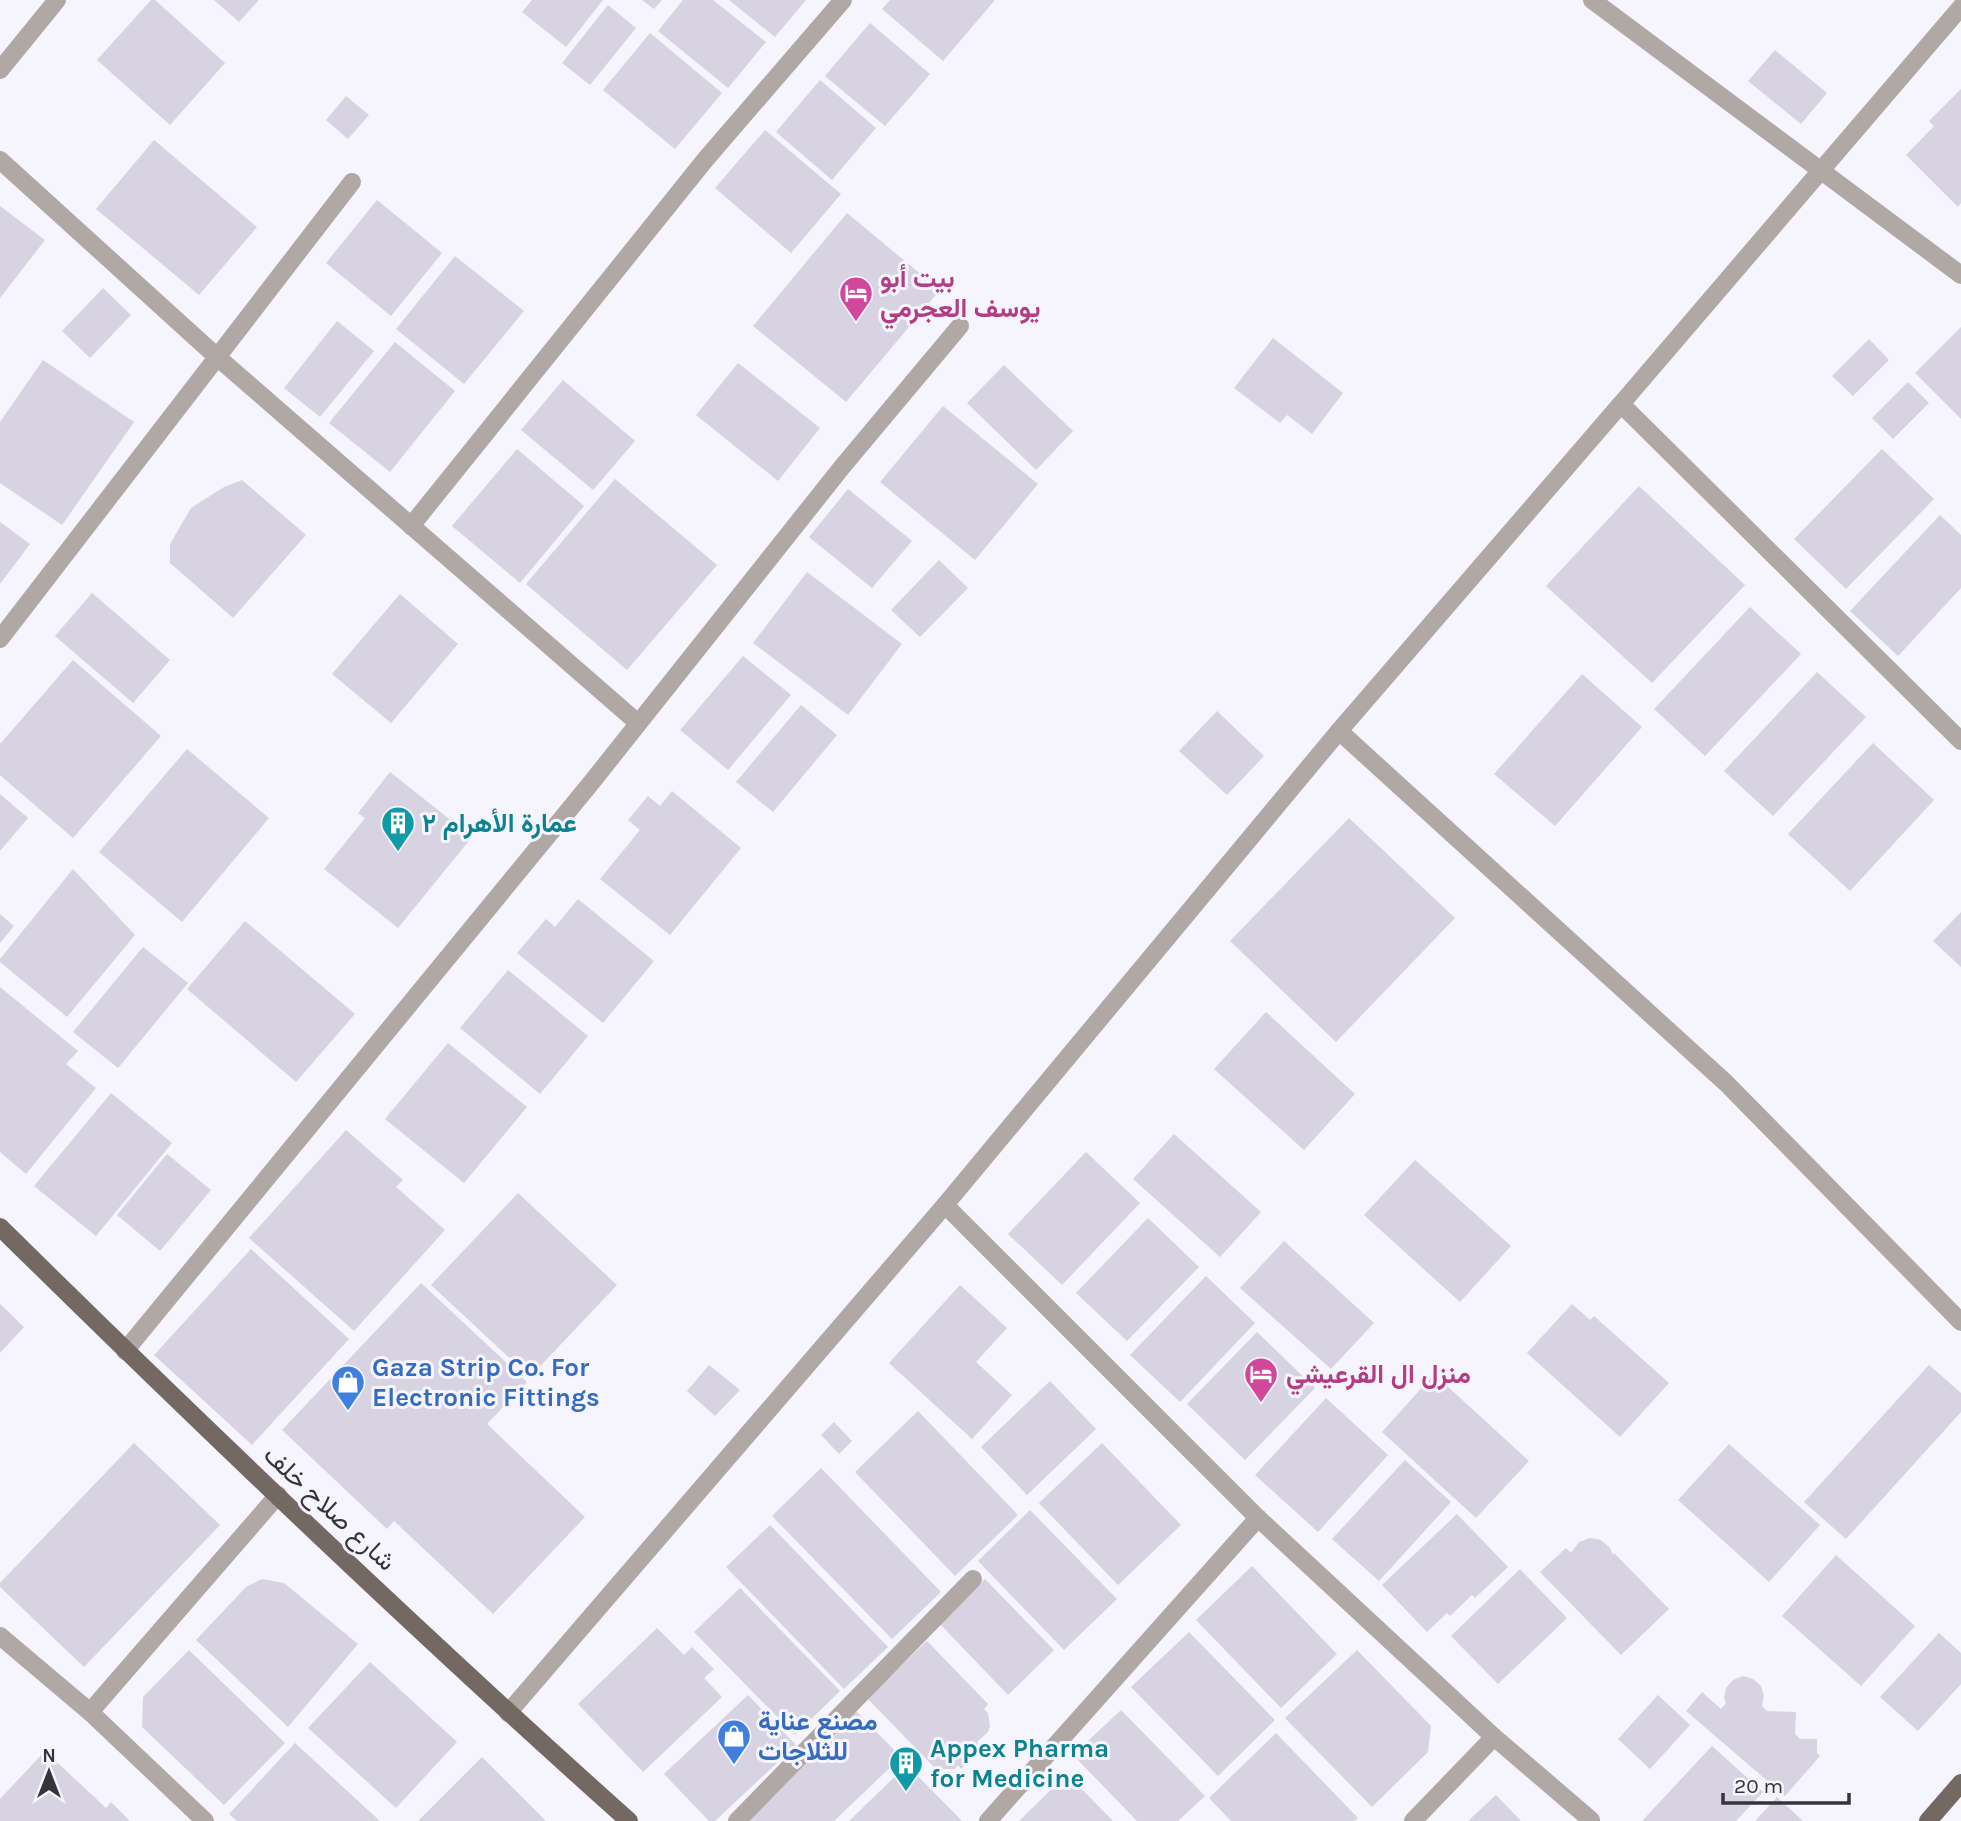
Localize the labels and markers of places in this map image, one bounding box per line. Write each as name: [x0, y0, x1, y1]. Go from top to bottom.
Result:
place label: بيت أبو يوسف العجرمي: [880, 263, 1040, 330]
hotel icon: بيت أبو يوسف العجرمي: [837, 274, 875, 323]
building icon: عمارة الأهرام ٢: [379, 804, 417, 853]
place label: عمارة الأهرام ٢: [422, 808, 577, 840]
place label: Gaza Strip Co. For Electronic Fittings: [372, 1352, 600, 1413]
hotel icon: منزل ال القرعيشي: [1242, 1355, 1280, 1404]
place label: منزل ال القرعيشي: [1286, 1359, 1471, 1396]
shop icon: Gaza Strip Co. For Electronic Fittings: [329, 1363, 367, 1412]
place label: مصنع عناية للثلاجات: [758, 1706, 878, 1767]
shop icon: مصنع عناية للثلاجات: [715, 1717, 753, 1766]
place label: Appex Pharma for Medicine: [930, 1733, 1109, 1794]
building icon: Appex Pharma for Medicine: [887, 1744, 925, 1793]

